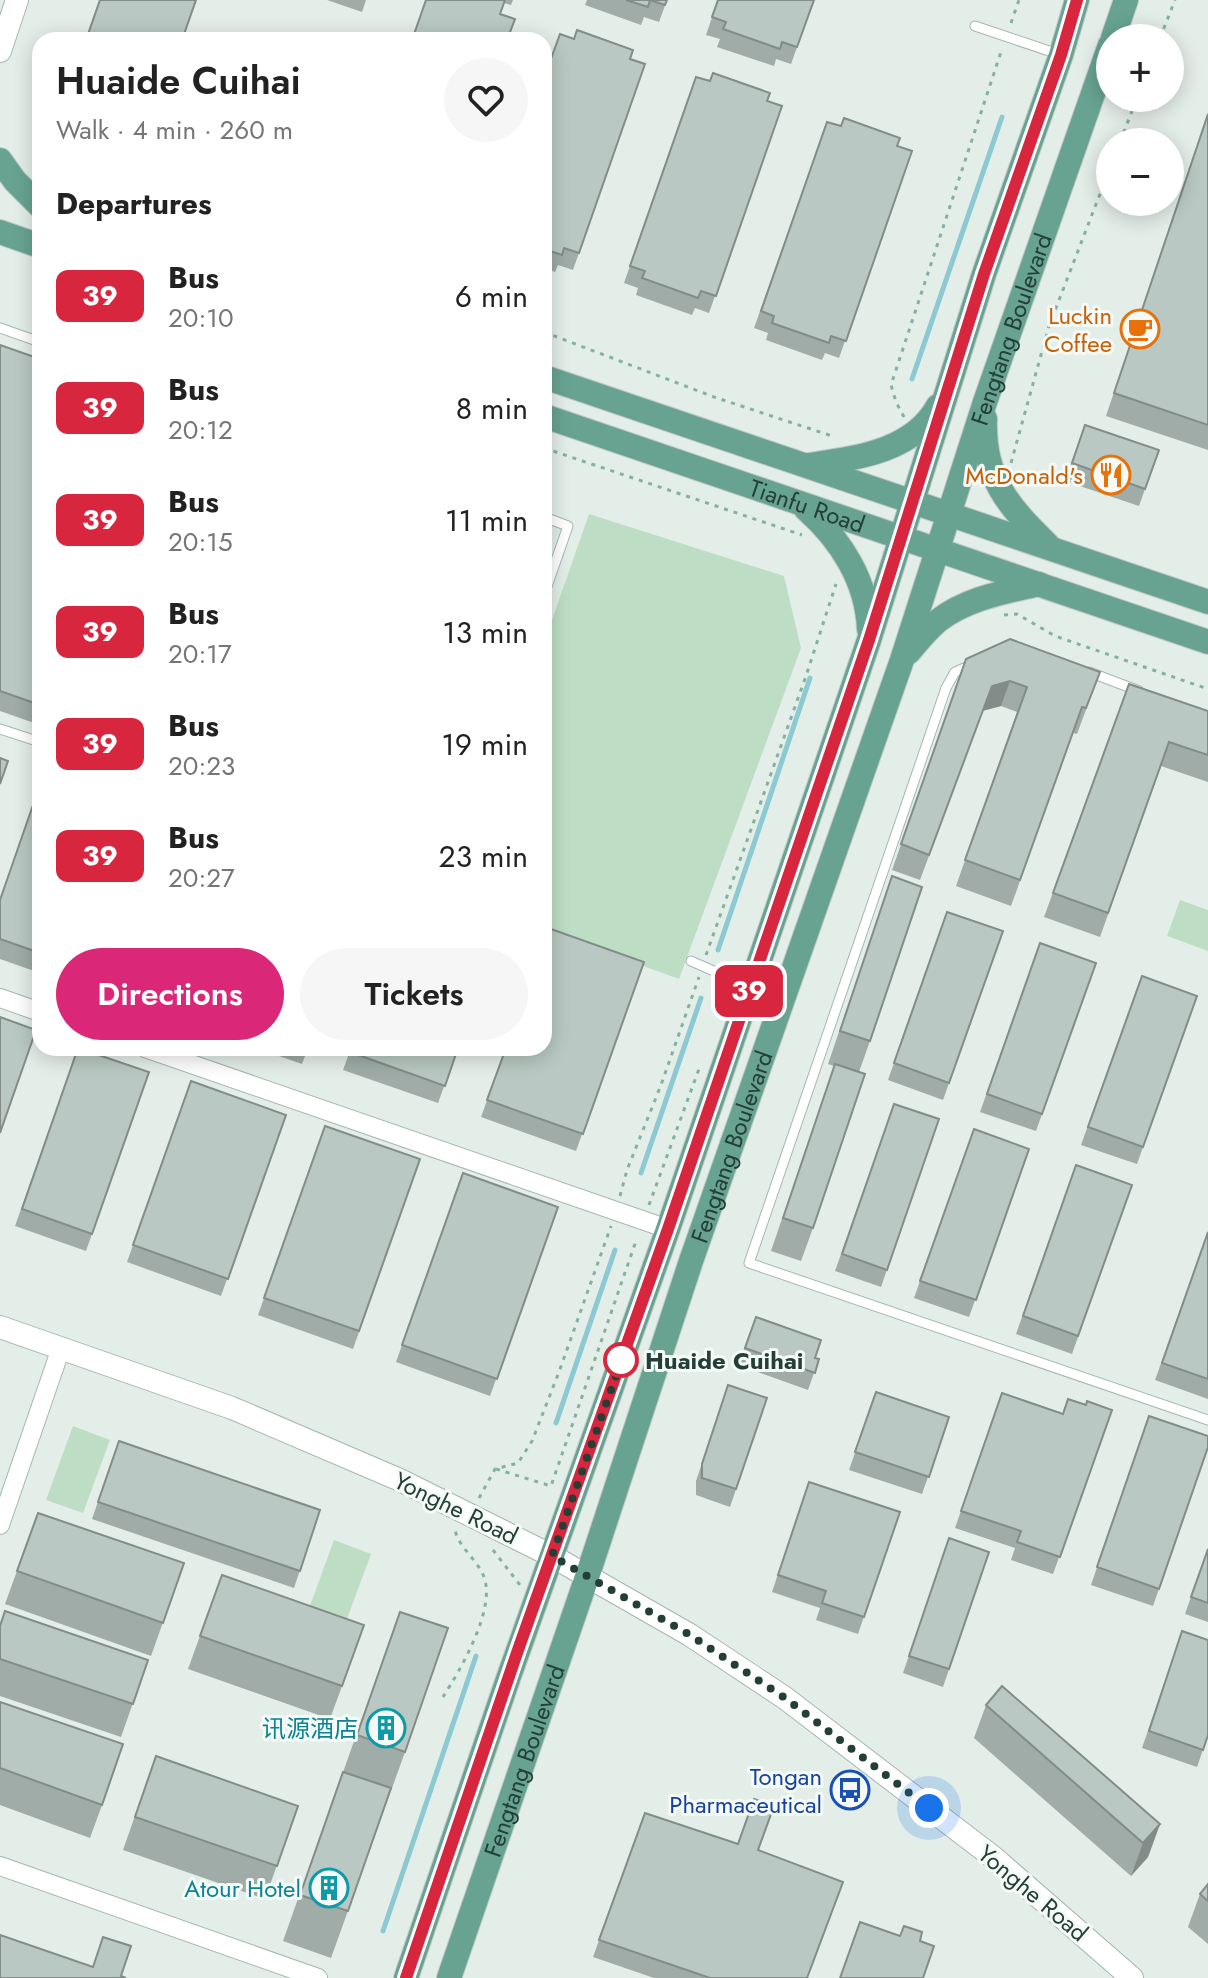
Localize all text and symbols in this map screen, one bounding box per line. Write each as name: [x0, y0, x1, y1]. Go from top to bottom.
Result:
map controls: [1096, 24, 1184, 216]
button: +: [1096, 24, 1184, 112]
text: Huaide Cuihai: [56, 53, 301, 108]
button: heart: [444, 58, 528, 142]
text: Walk · 4 min · 260 m: [56, 111, 293, 149]
button: −: [1096, 128, 1184, 216]
text: Departures: [56, 182, 212, 225]
street label: Fengtang Boulevard: [961, 228, 1060, 430]
text: Bus: [168, 256, 219, 299]
text: 39: [82, 275, 118, 316]
text: 6 min: [455, 275, 528, 318]
place label: Luckin Coffee: [1044, 298, 1112, 361]
text: 20:10: [168, 299, 234, 337]
cafe icon: Luckin Coffee: [1119, 308, 1161, 350]
text: Bus: [168, 368, 219, 411]
text: 39: [82, 387, 118, 428]
text: 8 min: [456, 387, 528, 430]
text: 20:12: [168, 411, 233, 449]
restaurant icon: McDonald's: [1090, 454, 1132, 496]
place label: McDonald's: [965, 458, 1083, 493]
street label: Tianfu Road: [745, 470, 870, 541]
text: Bus: [168, 480, 219, 523]
text: 39: [82, 499, 118, 540]
text: 11 min: [445, 499, 528, 542]
text: 20:15: [168, 523, 233, 561]
text: Bus: [168, 592, 219, 635]
text: 39: [82, 611, 118, 652]
text: 13 min: [442, 611, 528, 654]
text: 20:17: [168, 635, 232, 673]
text: Bus: [168, 704, 219, 747]
text: 39: [82, 723, 118, 764]
text: 19 min: [441, 723, 528, 766]
text: 20:23: [168, 747, 235, 785]
text: Bus: [168, 816, 219, 859]
text: 39: [82, 835, 118, 876]
text: 23 min: [439, 835, 528, 878]
text: 20:27: [168, 859, 235, 897]
button: Directions: [56, 948, 284, 1040]
button: Tickets: [300, 948, 528, 1040]
line badge: 39: [713, 965, 785, 1017]
text: 39: [731, 970, 767, 1011]
street label: Fengtang Boulevard: [681, 1046, 781, 1247]
marker: Huaide Cuihai: [604, 1343, 638, 1377]
place label: Huaide Cuihai: [645, 1343, 803, 1378]
street label: Yonghe Road: [388, 1463, 524, 1553]
street label: Fengtang Boulevard: [475, 1660, 573, 1861]
building icon: 讯源酒店: [365, 1707, 407, 1749]
place label: 讯源酒店: [262, 1711, 358, 1746]
place label: Tongan Pharmaceutical: [669, 1759, 822, 1822]
bus stop icon: Tongan Pharmaceutical: [829, 1769, 871, 1811]
your location: [909, 1788, 949, 1828]
street label: Yonghe Road: [970, 1836, 1096, 1950]
building icon: Atour Hotel: [308, 1867, 350, 1909]
place label: Atour Hotel: [184, 1871, 301, 1906]

